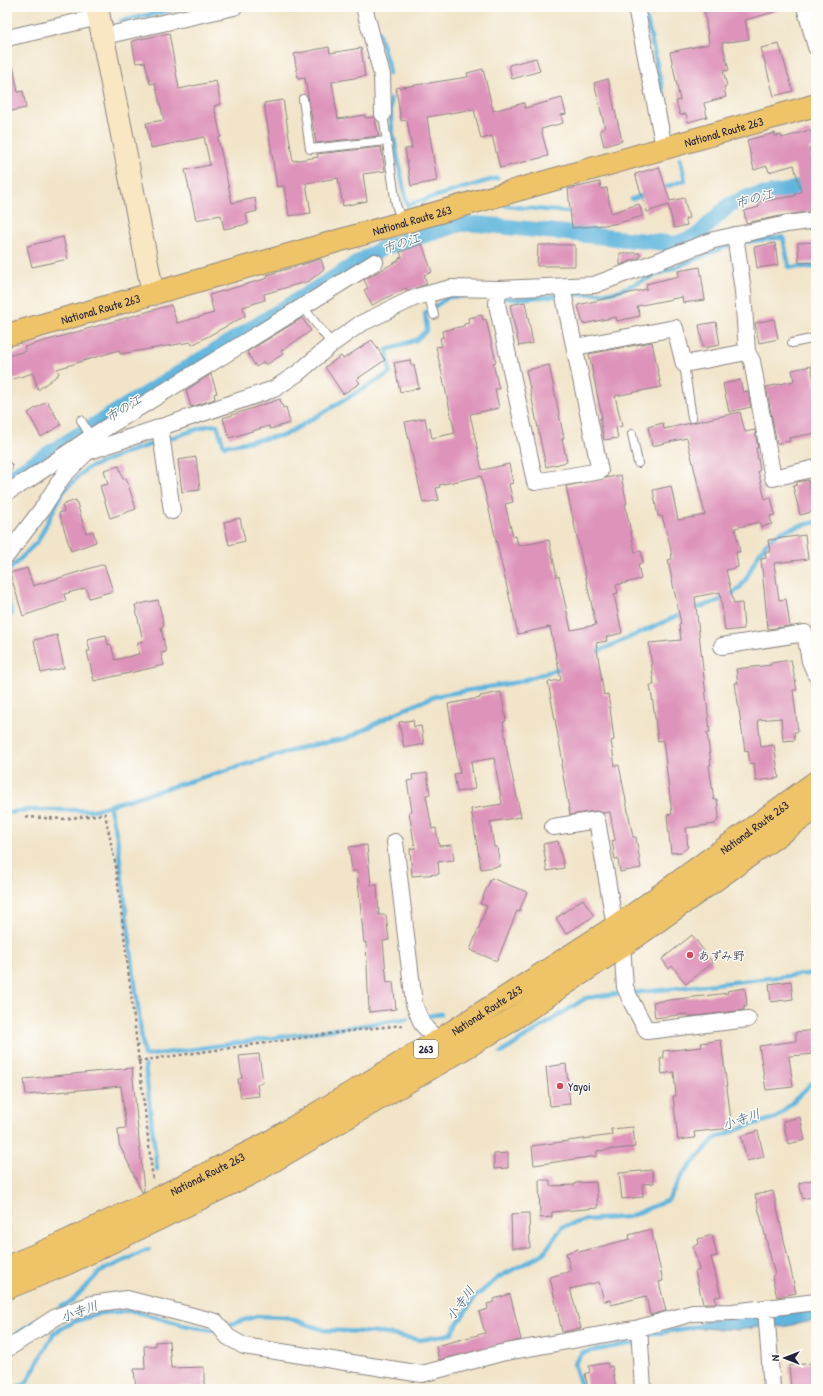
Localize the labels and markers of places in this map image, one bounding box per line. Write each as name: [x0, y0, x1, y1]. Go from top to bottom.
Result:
place label: あずみ野: [698, 947, 745, 964]
marker: あずみ野: [685, 950, 695, 960]
place label: Yayoi: [568, 1078, 591, 1095]
marker: Yayoi: [555, 1081, 565, 1091]

